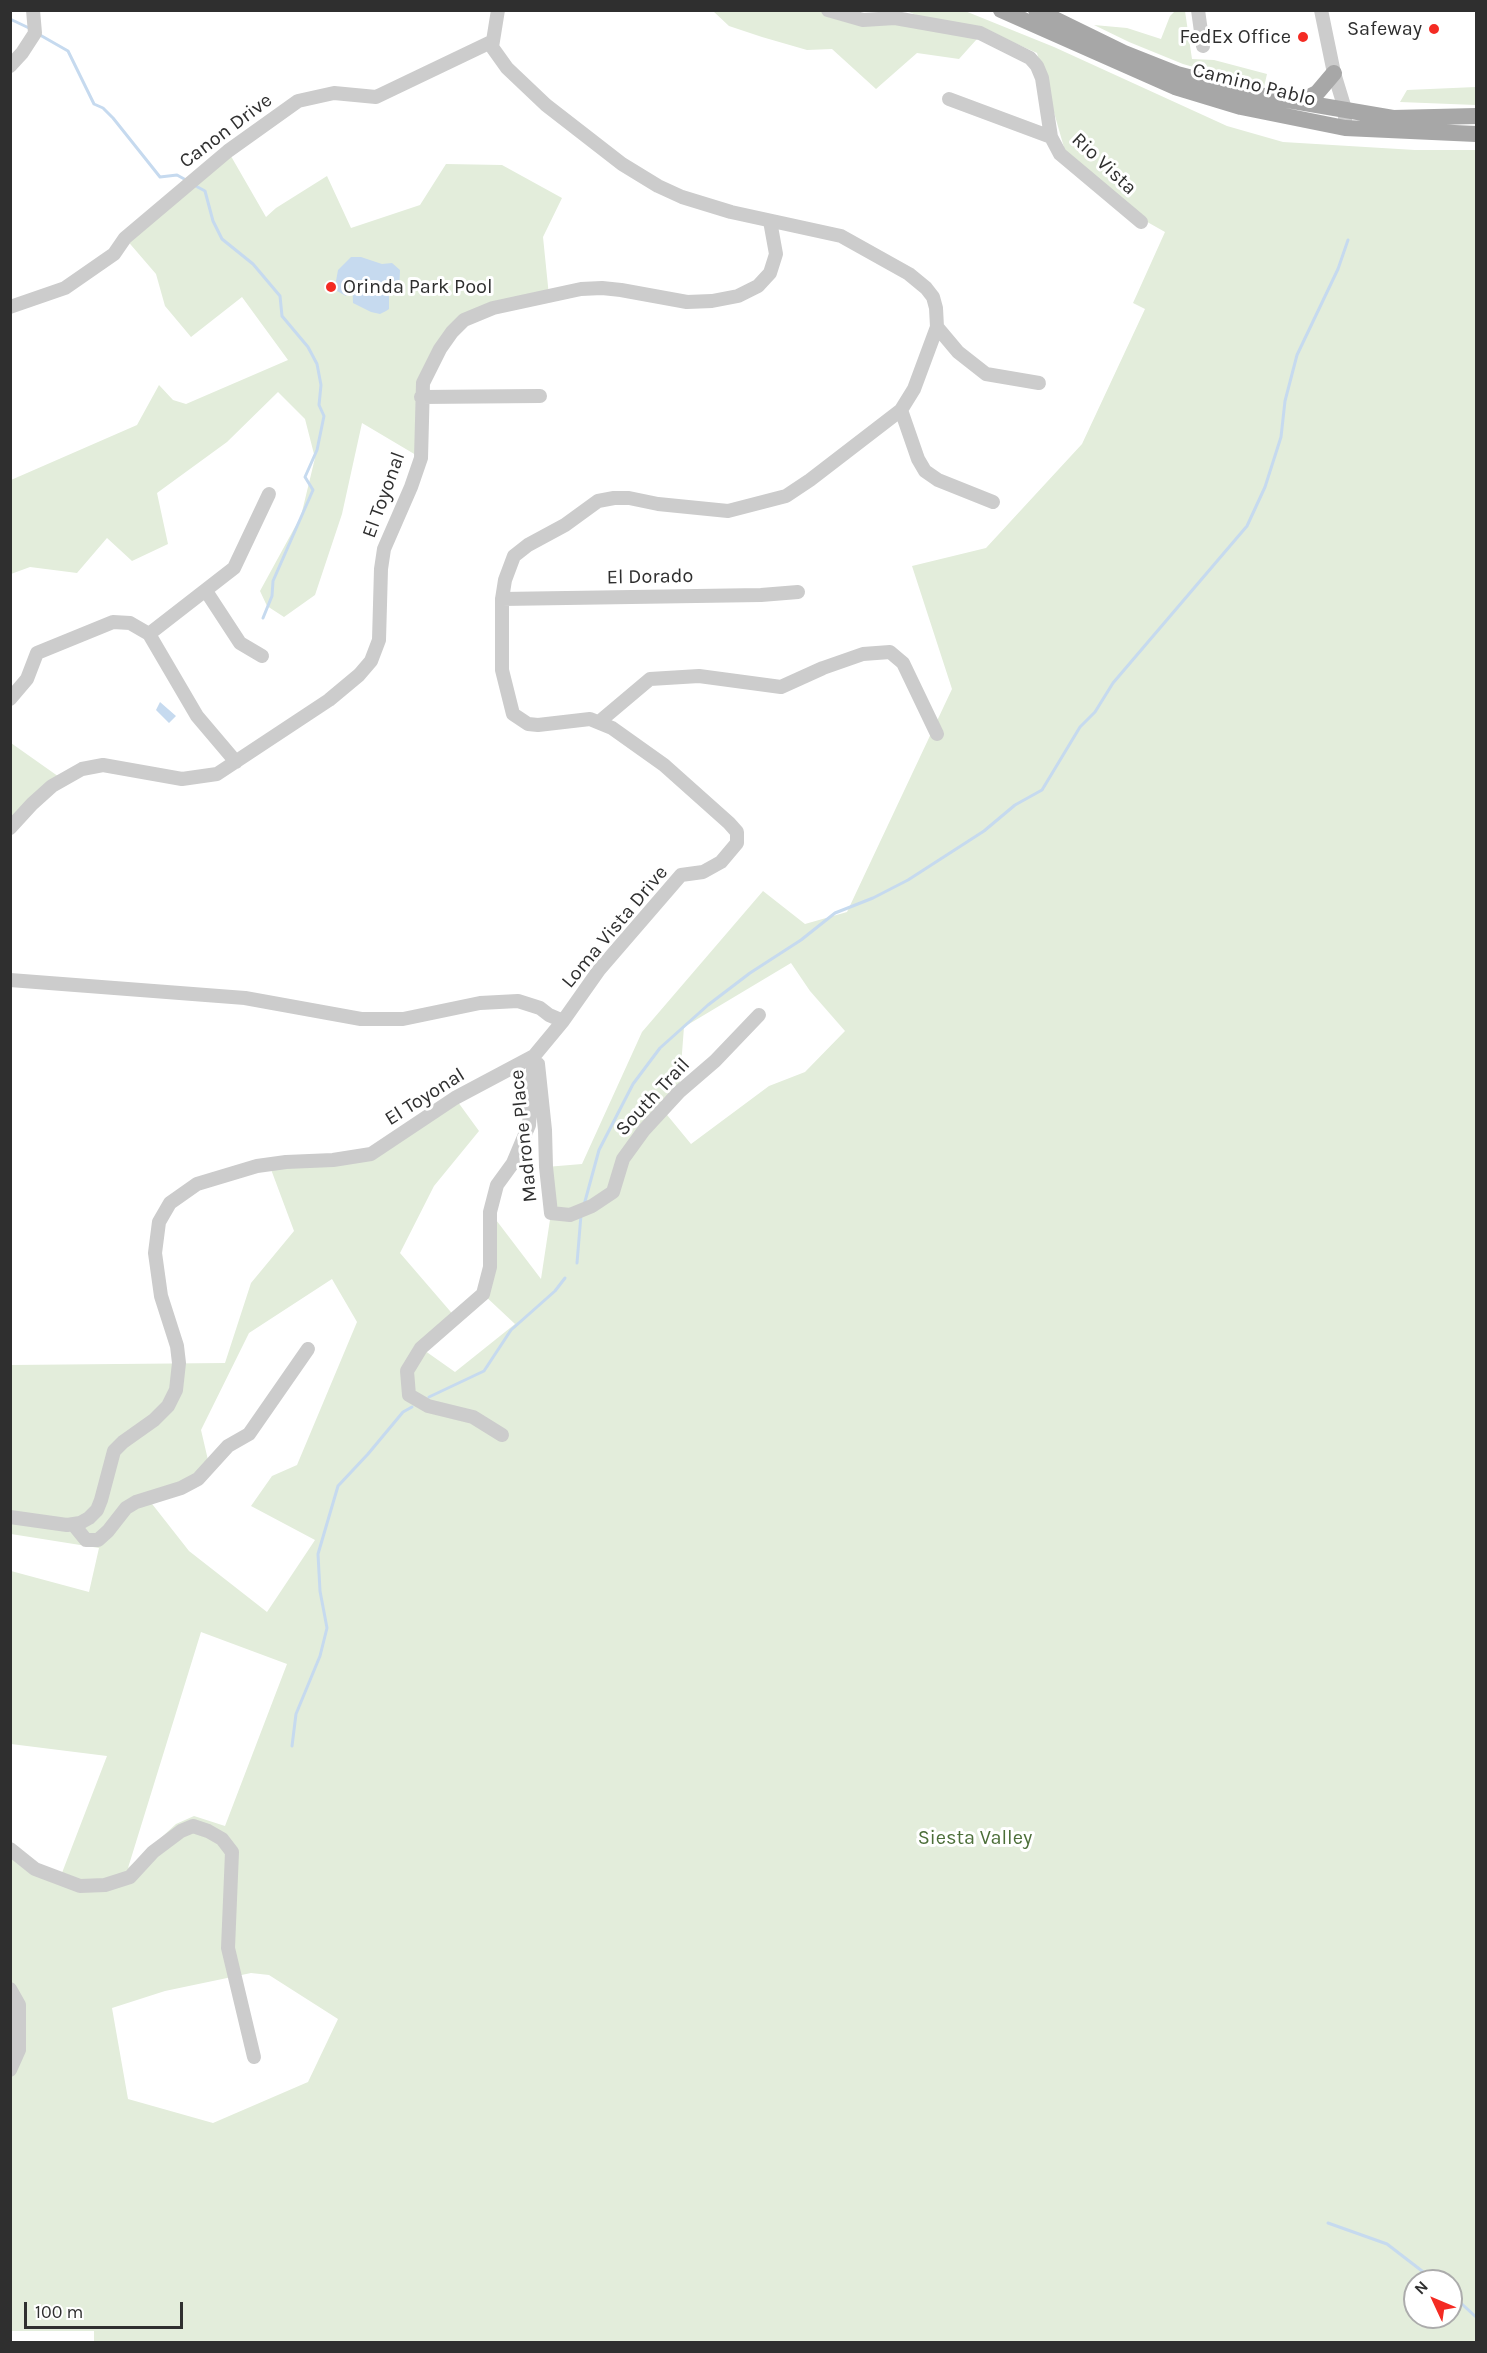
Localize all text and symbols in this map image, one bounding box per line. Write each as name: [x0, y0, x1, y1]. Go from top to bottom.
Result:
place label: Safeway: [1347, 17, 1422, 41]
marker: Safeway: [1427, 22, 1441, 36]
place label: FedEx Office: [1180, 25, 1291, 49]
marker: FedEx Office: [1296, 30, 1310, 44]
street label: Camino Pablo: [1190, 58, 1318, 112]
street label: Canon Drive: [175, 88, 277, 174]
street label: Rio Vista: [1067, 128, 1141, 200]
place label: Orinda Park Pool: [343, 275, 493, 299]
marker: Orinda Park Pool: [324, 280, 338, 294]
street label: El Toyonal: [357, 449, 411, 541]
street label: El Dorado: [606, 564, 694, 590]
street label: Loma Vista Drive: [557, 861, 673, 993]
street label: South Trail: [611, 1053, 695, 1141]
street label: El Toyonal: [381, 1063, 469, 1131]
street label: Madrone Place: [505, 1068, 543, 1204]
park label: Siesta Valley: [918, 1826, 1032, 1850]
north arrow: [1403, 2269, 1463, 2329]
text: N: [1410, 2277, 1432, 2298]
scale bar: [27, 2290, 186, 2328]
text: 100 m: [35, 2301, 83, 2323]

